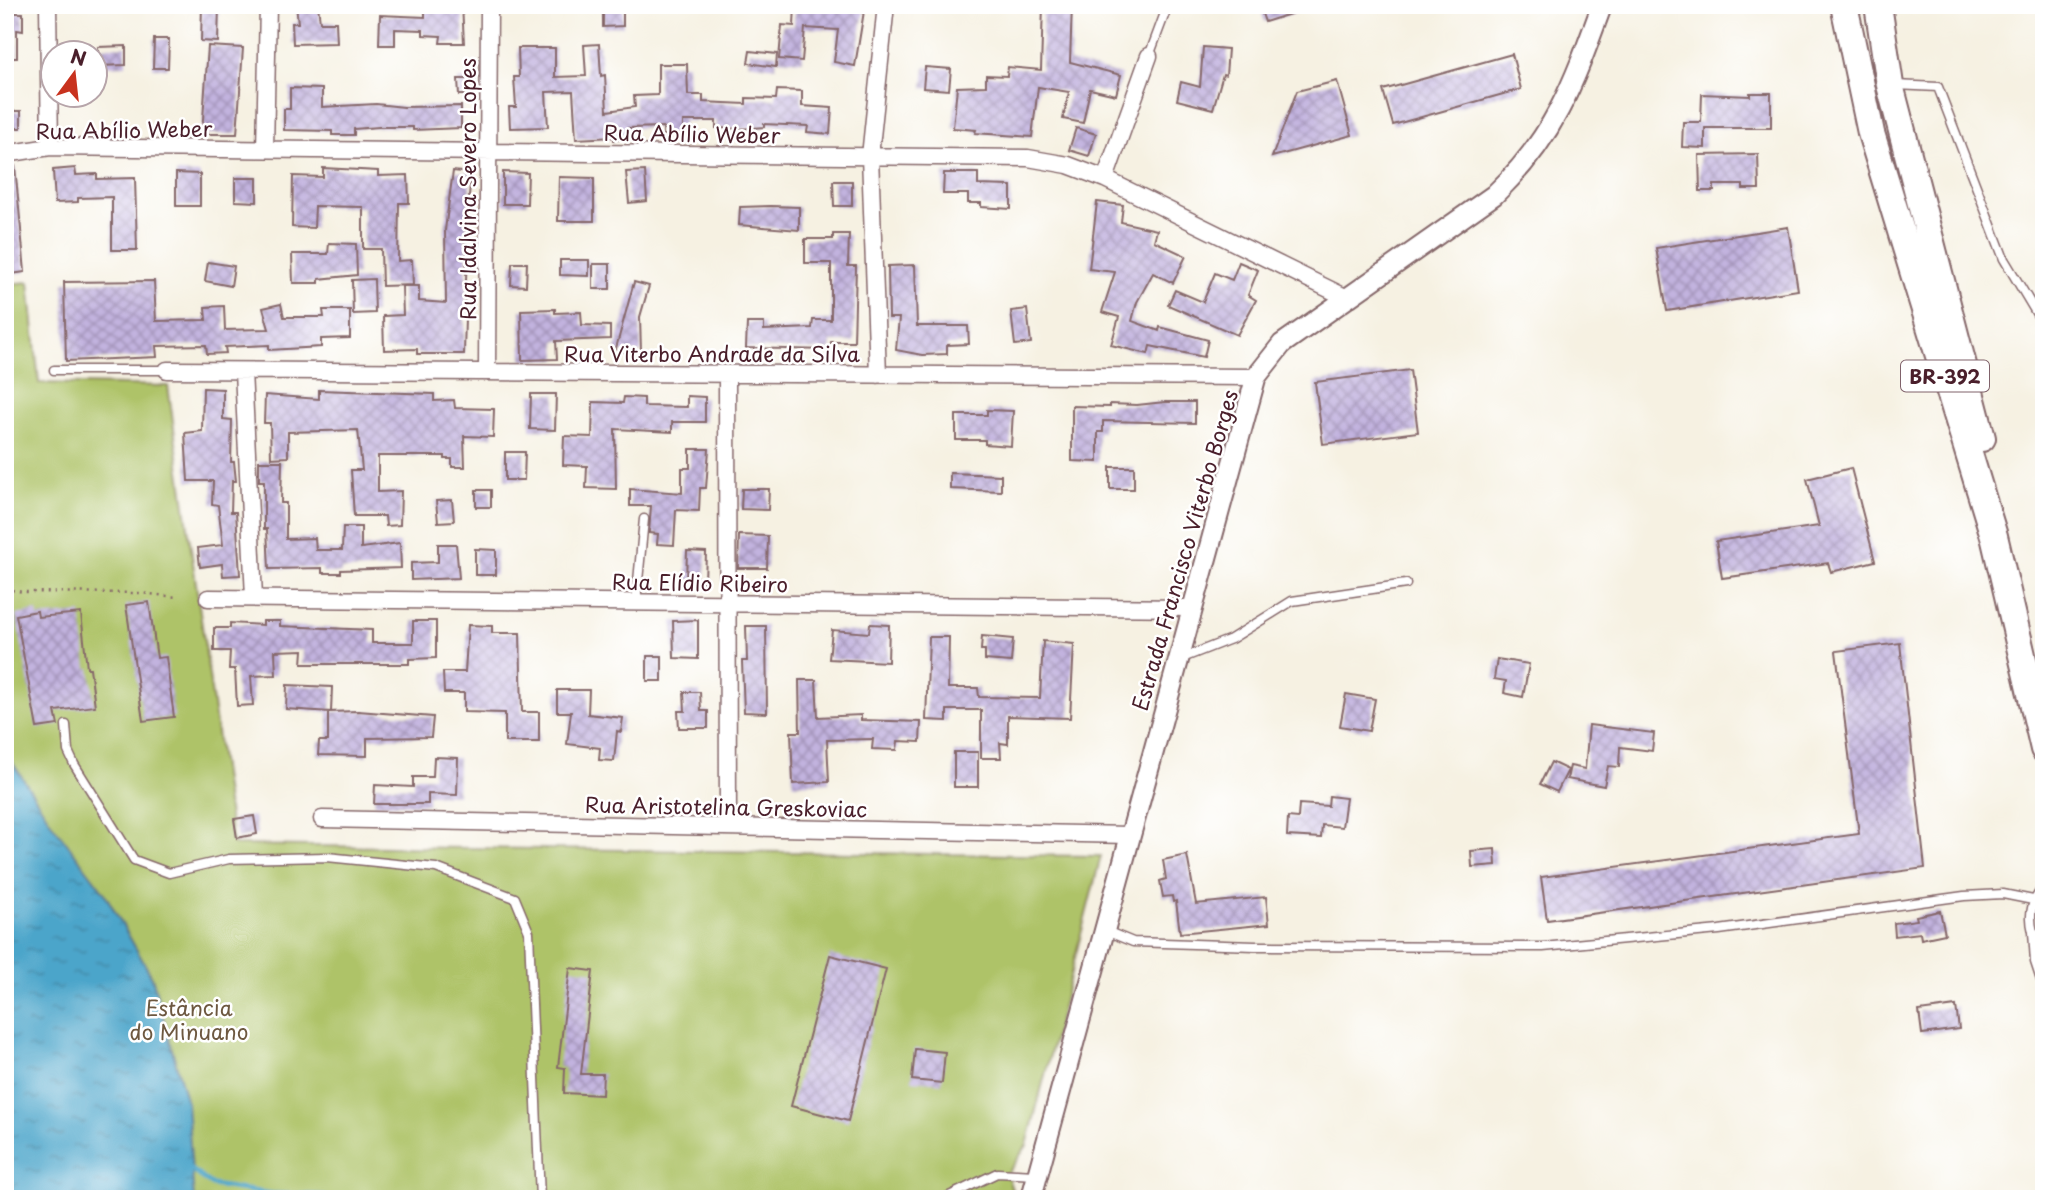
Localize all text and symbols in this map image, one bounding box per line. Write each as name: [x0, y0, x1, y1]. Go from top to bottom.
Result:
north arrow: [38, 38, 108, 108]
text: N: [68, 41, 90, 72]
street label: Rua Idalvina Severo Lopes: [451, 58, 483, 320]
street label: Rua Abílio Weber: [35, 111, 213, 147]
street label: Rua Abílio Weber: [603, 115, 781, 151]
street label: Rua Viterbo Andrade da Silva: [564, 337, 860, 369]
road number: BR-392: [1901, 360, 1989, 392]
street label: Estrada Francisco Viterbo Borges: [1123, 386, 1245, 714]
street label: Rua Elídio Ribeiro: [612, 564, 788, 600]
street label: Rua Aristotelina Greskoviac: [585, 788, 867, 824]
park label: Estância do Minuano: [130, 991, 248, 1047]

